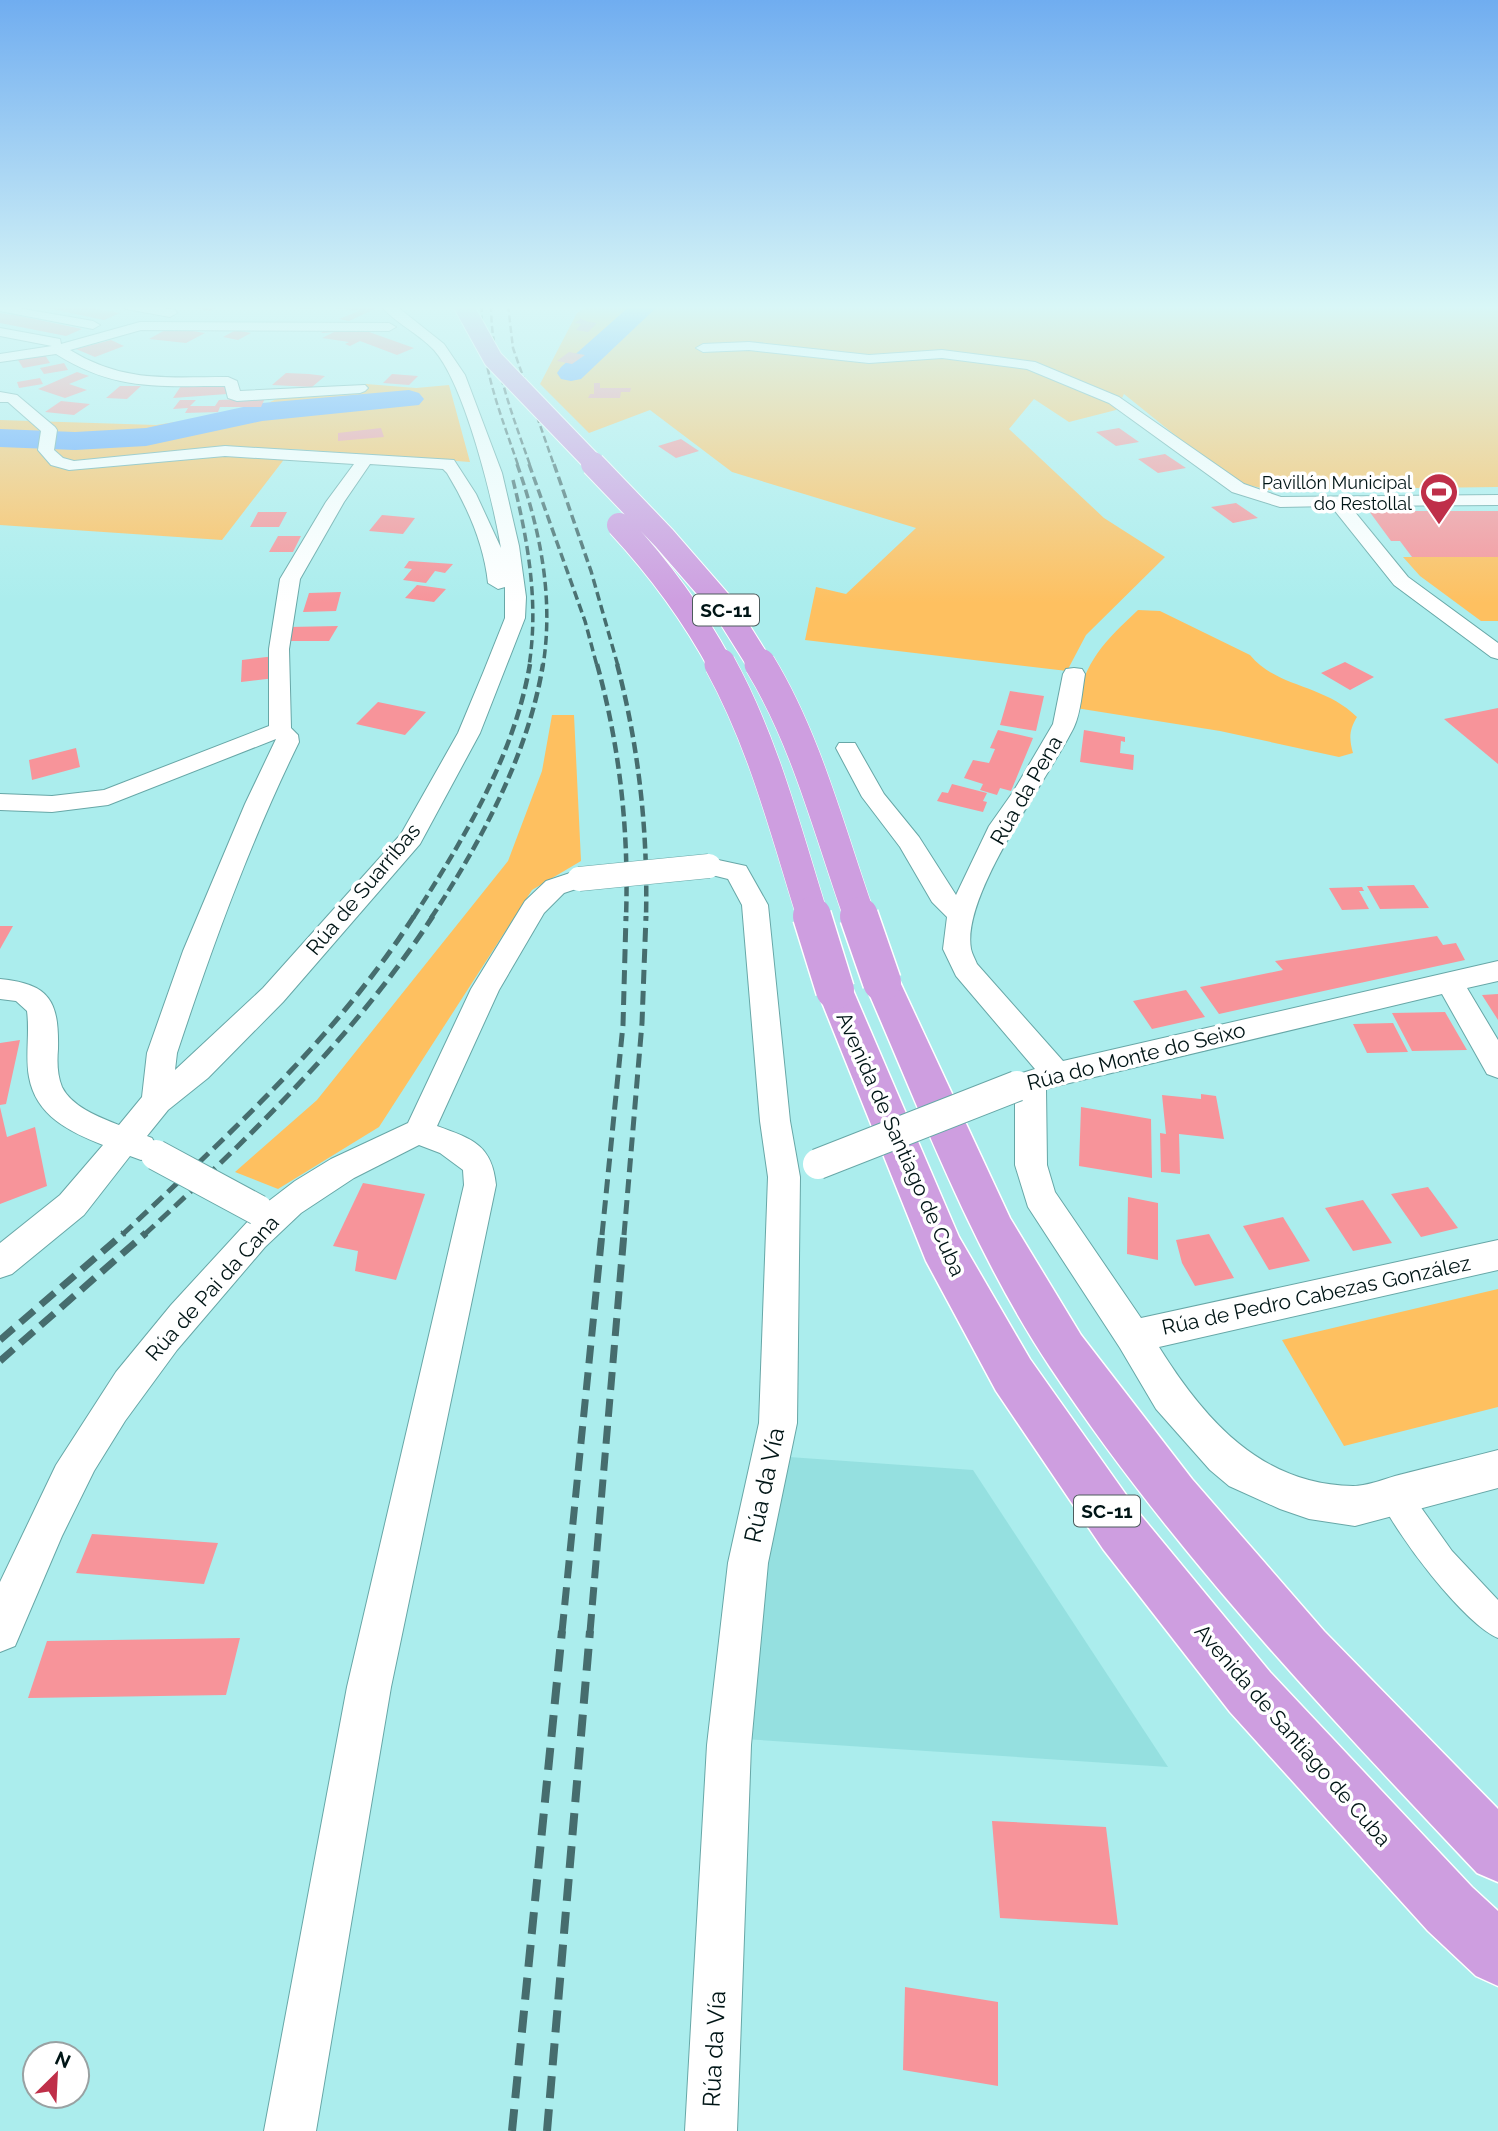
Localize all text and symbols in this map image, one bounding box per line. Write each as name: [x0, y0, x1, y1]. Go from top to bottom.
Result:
sports icon: Pavillón Municipal do Restollal: [1418, 471, 1460, 526]
place label: Pavillón Municipal do Restollal: [1262, 472, 1412, 514]
road number: SC-11: [693, 594, 759, 625]
street label: Rúa da Pena: [985, 731, 1067, 849]
street label: Rúa de Suarribas: [301, 818, 425, 960]
street label: Avenida de Santiago de Cuba: [831, 1008, 971, 1280]
street label: Rúa do Monte do Seixo: [1024, 1017, 1248, 1095]
street label: Rúa de Pai da Cana: [140, 1210, 284, 1366]
street label: Rúa de Pedro Cabezas González: [1159, 1250, 1473, 1340]
street label: Rúa da Vía: [738, 1425, 790, 1545]
road number: SC-11: [1074, 1496, 1140, 1526]
street label: Avenida de Santiago de Cuba: [1190, 1619, 1396, 1851]
street label: Rúa da Vía: [696, 1990, 732, 2108]
north arrow: [21, 2040, 91, 2110]
text: N: [52, 2046, 74, 2072]

